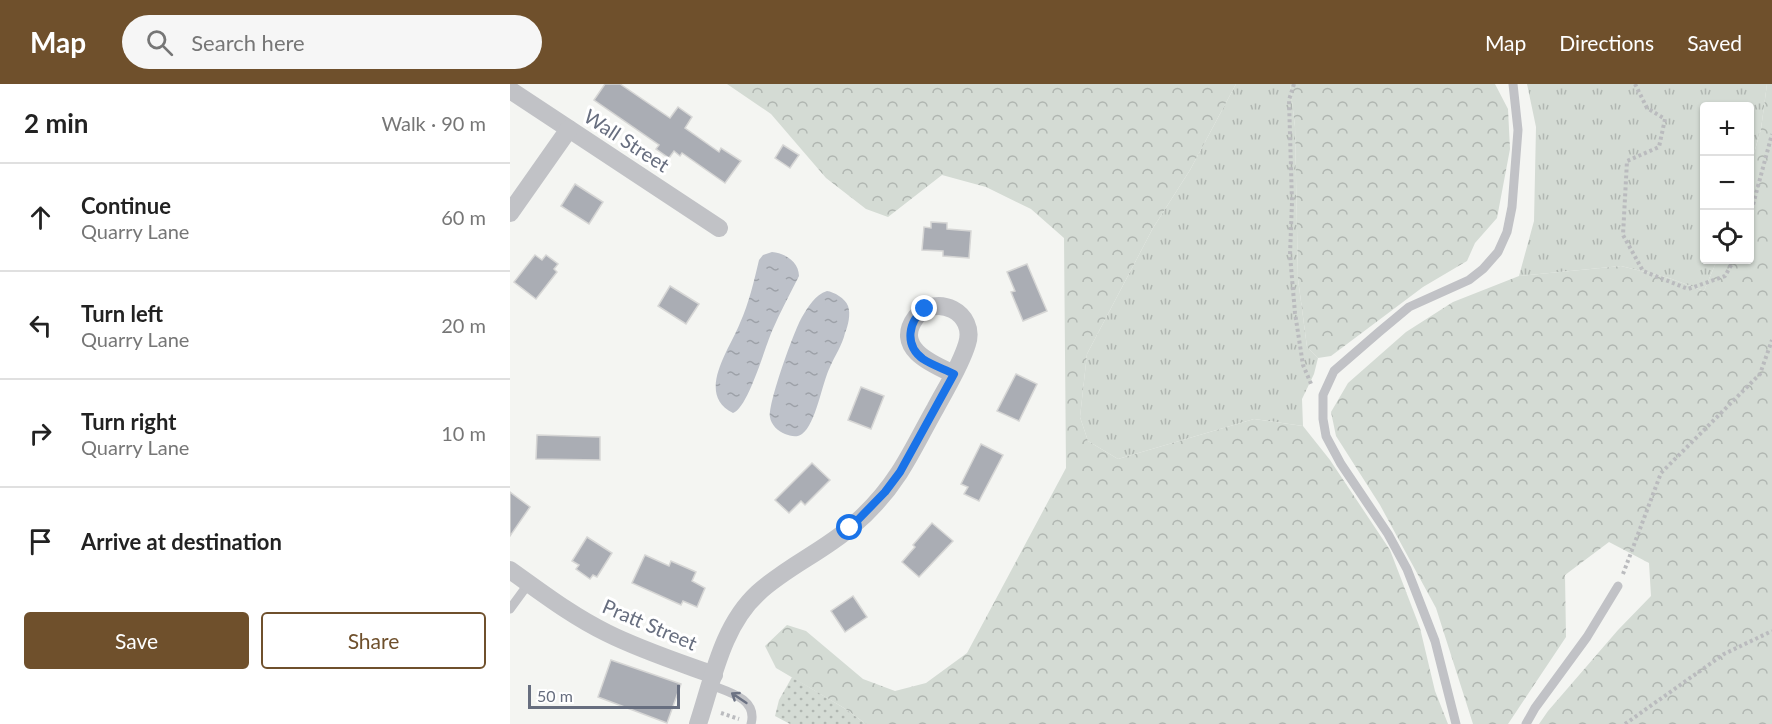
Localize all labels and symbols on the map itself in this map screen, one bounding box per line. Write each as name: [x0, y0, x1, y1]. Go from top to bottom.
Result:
street label: Wall Street: [580, 104, 674, 176]
route end: [911, 295, 937, 321]
route start: [836, 514, 862, 540]
street label: Pratt Street: [599, 593, 701, 655]
scale bar: [528, 682, 680, 710]
one-way arrow: [732, 692, 748, 704]

